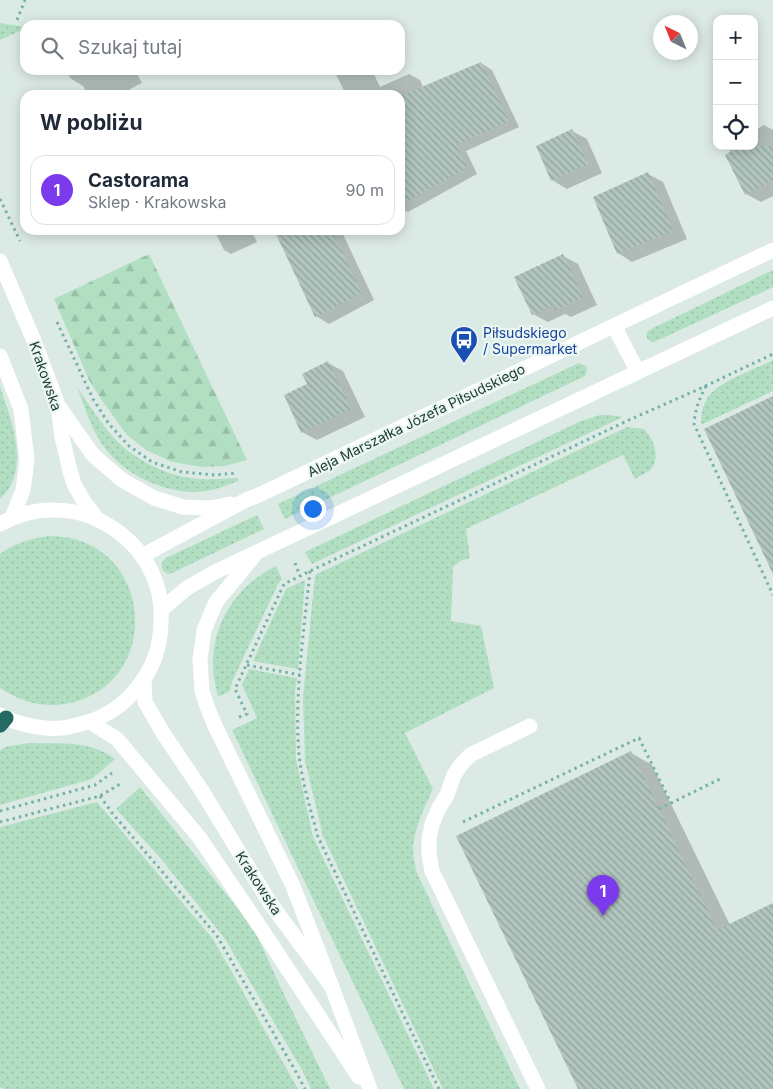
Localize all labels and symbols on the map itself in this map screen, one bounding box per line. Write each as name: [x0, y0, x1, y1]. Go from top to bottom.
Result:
north arrow: [653, 15, 698, 60]
place label: Piłsudskiego / Supermarket: [483, 324, 578, 357]
bus stop icon: Piłsudskiego / Supermarket: [449, 325, 479, 364]
street label: Krakowska: [26, 339, 66, 413]
street label: Aleja Marszałka Józefa Piłsudskiego: [304, 360, 528, 480]
your location: [300, 496, 326, 522]
street label: Krakowska: [232, 848, 286, 918]
pin: 1: [587, 875, 619, 916]

